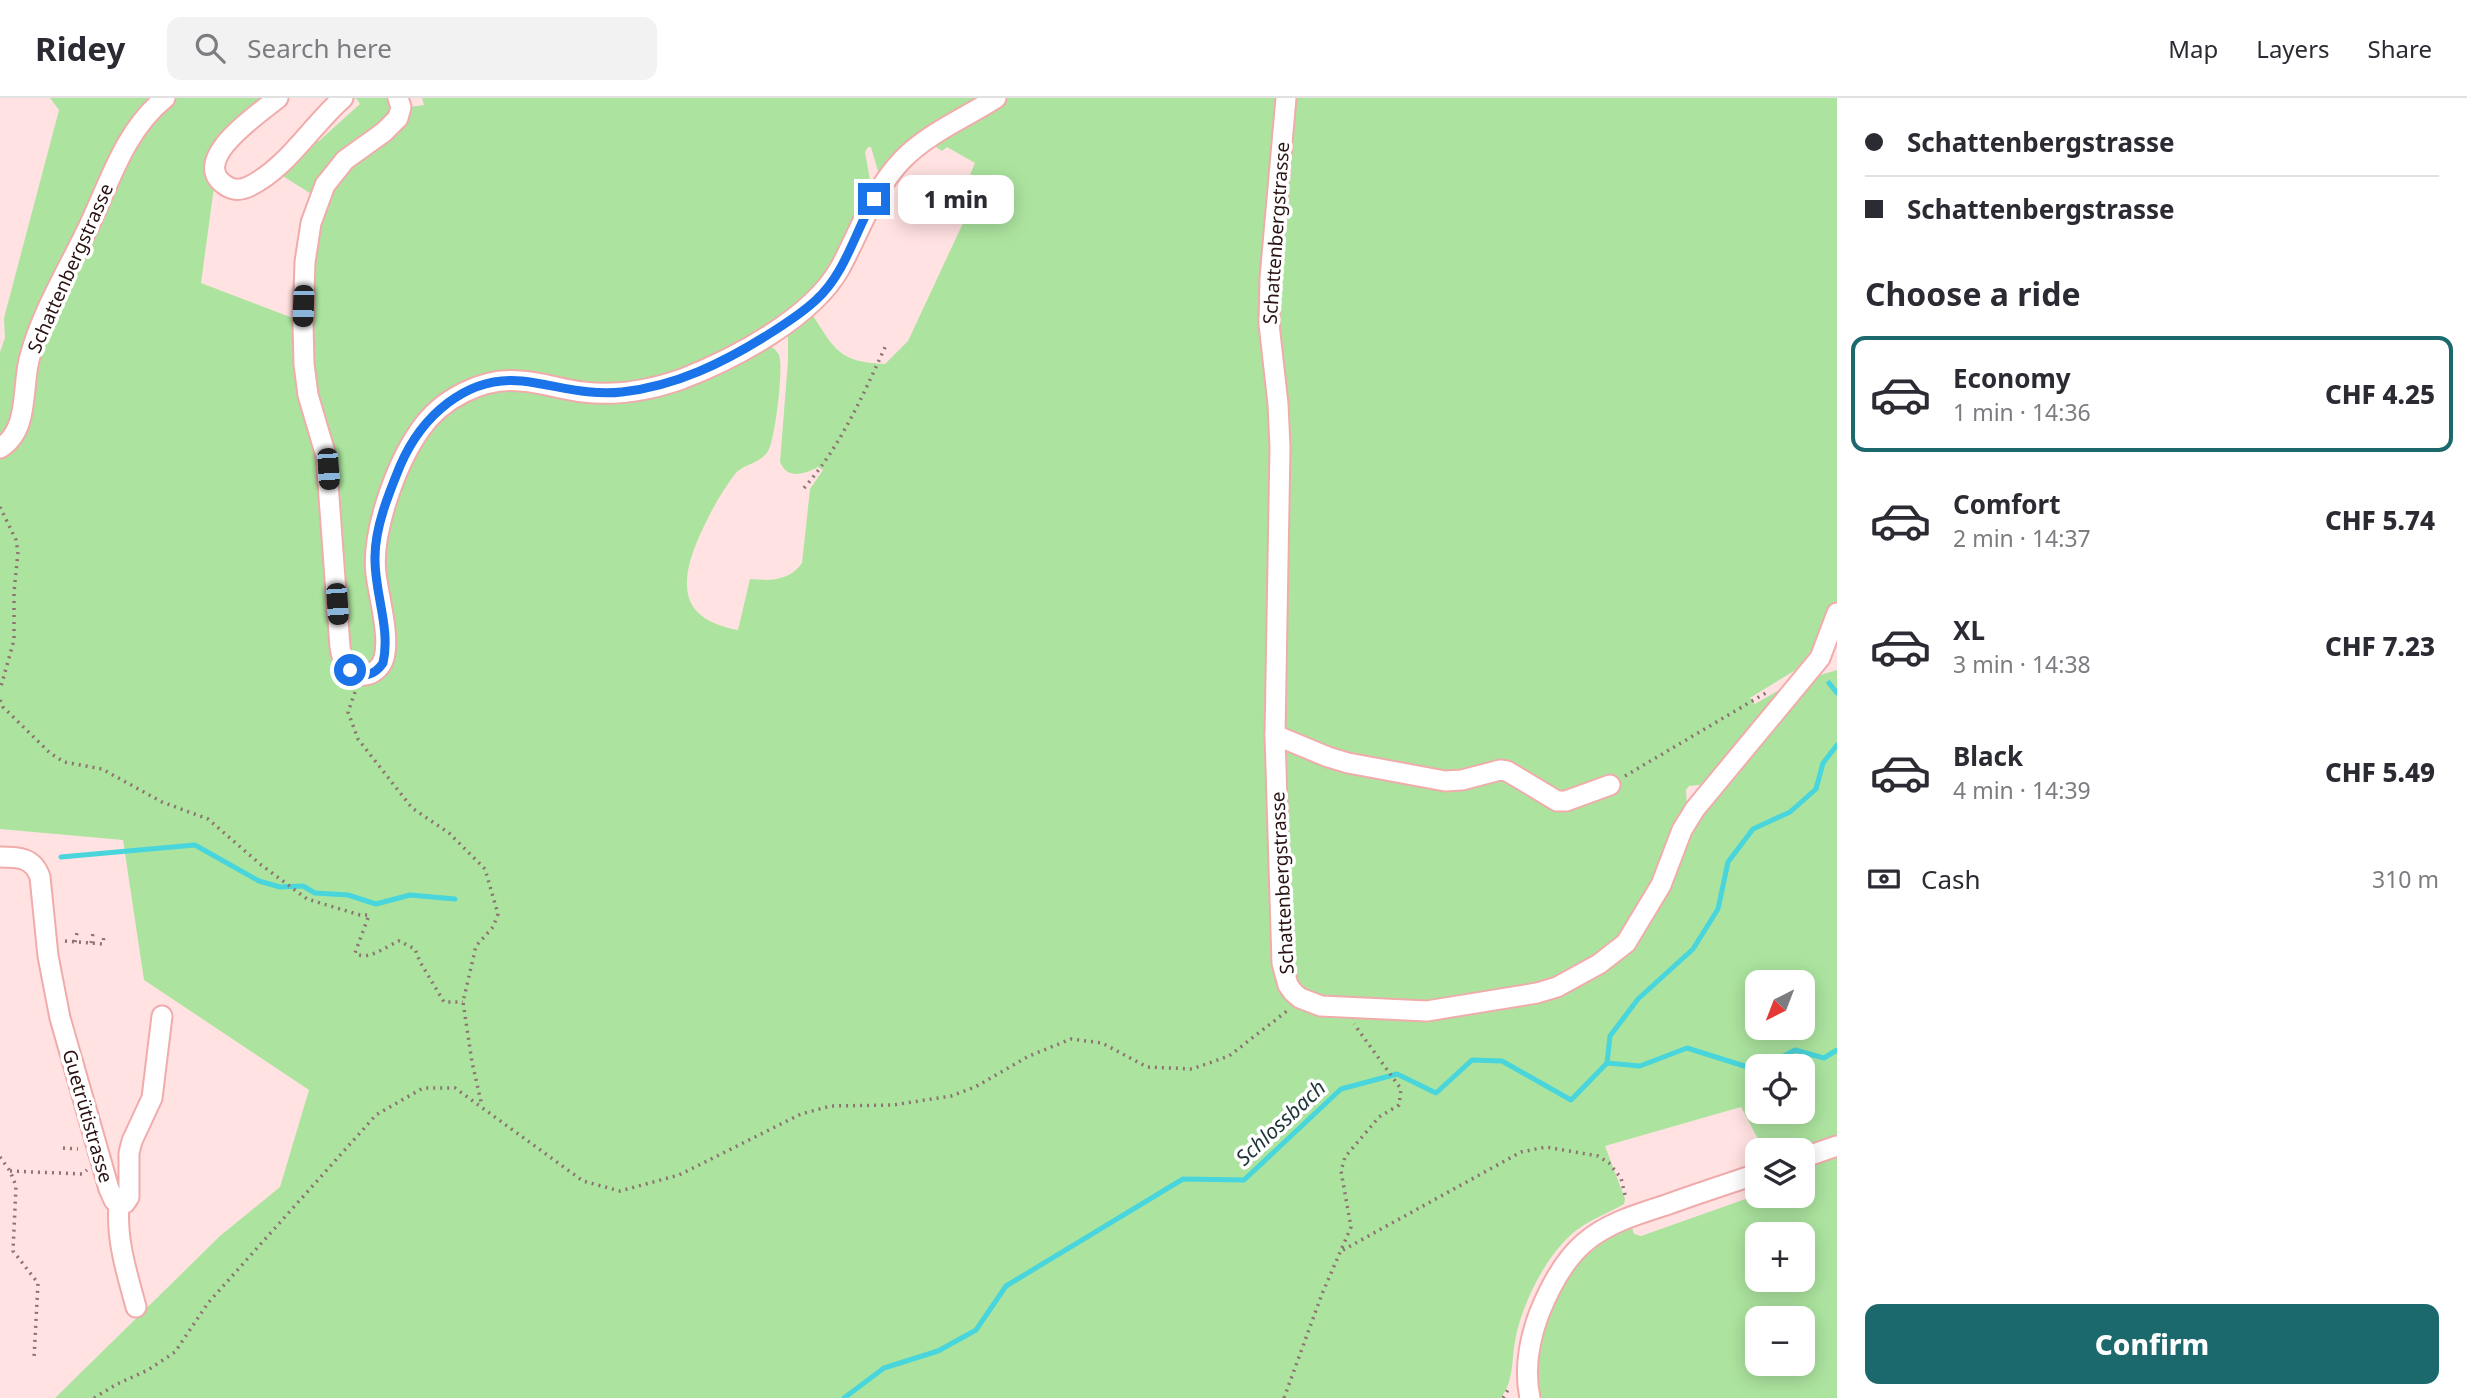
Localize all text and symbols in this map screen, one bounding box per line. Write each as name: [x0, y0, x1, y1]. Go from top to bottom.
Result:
search box: [167, 17, 657, 80]
text: Ridey: [35, 26, 125, 71]
icon: search: [191, 29, 229, 67]
text: Search here: [247, 30, 392, 66]
text: Map: [2168, 32, 2218, 65]
text: Layers: [2256, 32, 2330, 65]
text: Share: [2368, 32, 2432, 65]
text: Schattenbergstrasse: [1907, 124, 2175, 160]
street label: Schattenbergstrasse: [1257, 141, 1295, 325]
callout: 1 min: [898, 174, 1014, 224]
street label: Schattenbergstrasse: [21, 179, 119, 357]
route end: [858, 183, 890, 215]
text: 1 min: [924, 183, 988, 215]
text: Schattenbergstrasse: [1907, 191, 2175, 227]
text: Choose a ride: [1865, 272, 2081, 315]
car: [292, 285, 315, 327]
text: Economy: [1953, 360, 2071, 396]
icon: car: [1869, 363, 1932, 426]
text: CHF 4.25: [2325, 376, 2435, 412]
text: 1 min · 14:36: [1953, 396, 2091, 428]
car: [317, 447, 340, 491]
text: Comfort: [1953, 486, 2061, 522]
icon: car: [1869, 489, 1932, 552]
text: CHF 5.74: [2325, 502, 2435, 538]
text: 2 min · 14:37: [1953, 522, 2091, 554]
car: [326, 582, 349, 626]
text: XL: [1953, 612, 1985, 648]
icon: car: [1869, 615, 1932, 678]
text: CHF 7.23: [2325, 628, 2435, 664]
text: 3 min · 14:38: [1953, 648, 2091, 680]
route start: [334, 654, 366, 686]
text: Black: [1953, 738, 2023, 774]
icon: car: [1869, 741, 1932, 804]
text: CHF 5.49: [2325, 754, 2435, 790]
text: 4 min · 14:39: [1953, 774, 2091, 806]
street label: Schattenbergstrasse: [1264, 791, 1300, 975]
icon: cash: [1865, 860, 1903, 898]
text: Cash: [1921, 861, 1981, 897]
text: 310 m: [2372, 863, 2439, 895]
north arrow: [1745, 970, 1815, 1040]
map controls: [1745, 970, 1815, 1376]
street label: Guetrütistrasse: [57, 1046, 119, 1186]
button: locate: [1745, 1054, 1815, 1124]
water label: Schlossbach: [1229, 1073, 1331, 1171]
button: layers: [1745, 1138, 1815, 1208]
button: +: [1745, 1222, 1815, 1292]
button: Confirm: [1865, 1304, 2439, 1384]
button: −: [1745, 1306, 1815, 1376]

